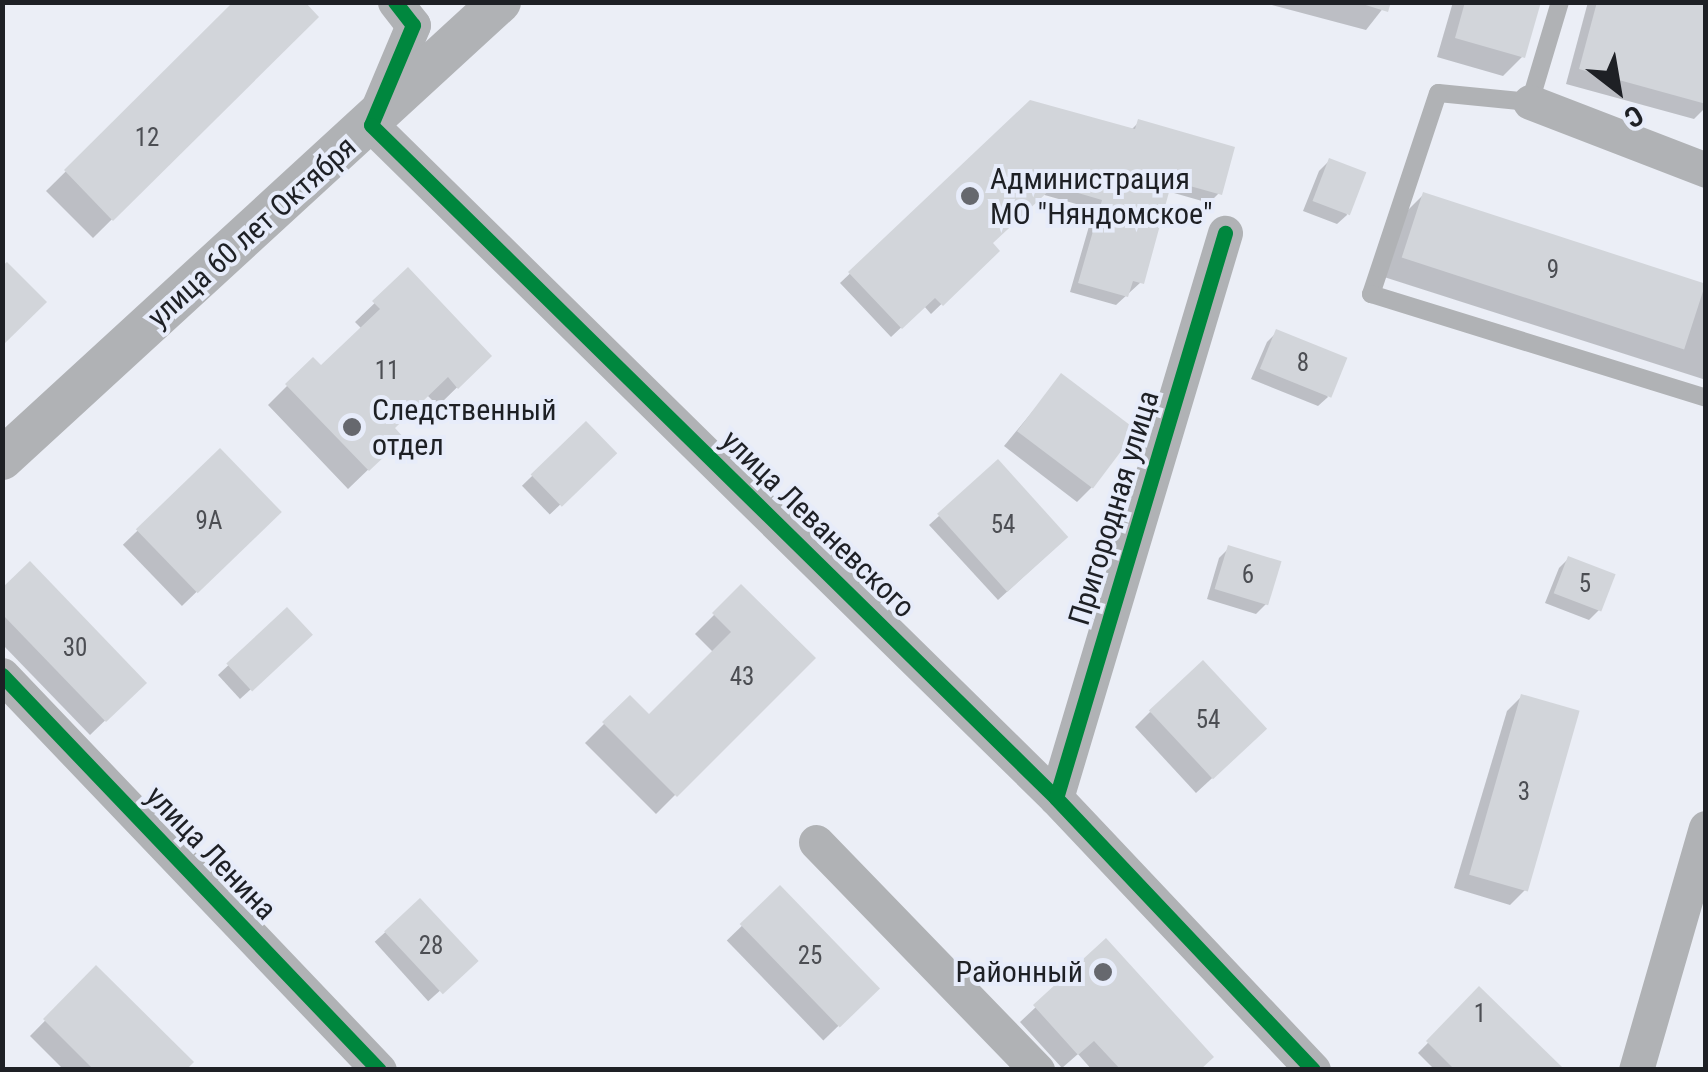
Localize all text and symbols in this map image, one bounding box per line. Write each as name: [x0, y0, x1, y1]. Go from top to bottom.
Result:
north arrow: [1568, 40, 1668, 140]
text: С: [1618, 98, 1649, 134]
house number: 12: [135, 123, 159, 153]
street label: улица 60 лет Октября: [140, 129, 364, 335]
place label: Администрация МО "Няндомское": [990, 161, 1213, 232]
marker: Администрация МО "Няндомское": [959, 185, 981, 207]
house number: 9: [1547, 255, 1559, 285]
house number: 8: [1297, 348, 1309, 378]
house number: 11: [375, 356, 399, 386]
street label: Пригородная улица: [1061, 387, 1167, 629]
place label: Следственный отдел: [372, 392, 556, 462]
marker: Следственный отдел: [341, 416, 363, 438]
street label: улица Леваневского: [714, 423, 922, 625]
house number: 9А: [196, 506, 222, 536]
house number: 54: [991, 510, 1015, 540]
house number: 6: [1242, 560, 1254, 590]
house number: 5: [1579, 569, 1591, 599]
house number: 30: [63, 633, 87, 663]
house number: 43: [730, 662, 754, 692]
house number: 54: [1196, 705, 1220, 735]
house number: 3: [1518, 777, 1530, 807]
street label: улица Ленина: [138, 779, 284, 927]
house number: 28: [419, 931, 443, 961]
house number: 25: [798, 941, 822, 971]
place label: Районный: [956, 954, 1083, 990]
marker: Районный: [1092, 961, 1114, 983]
house number: 1: [1474, 999, 1486, 1029]

